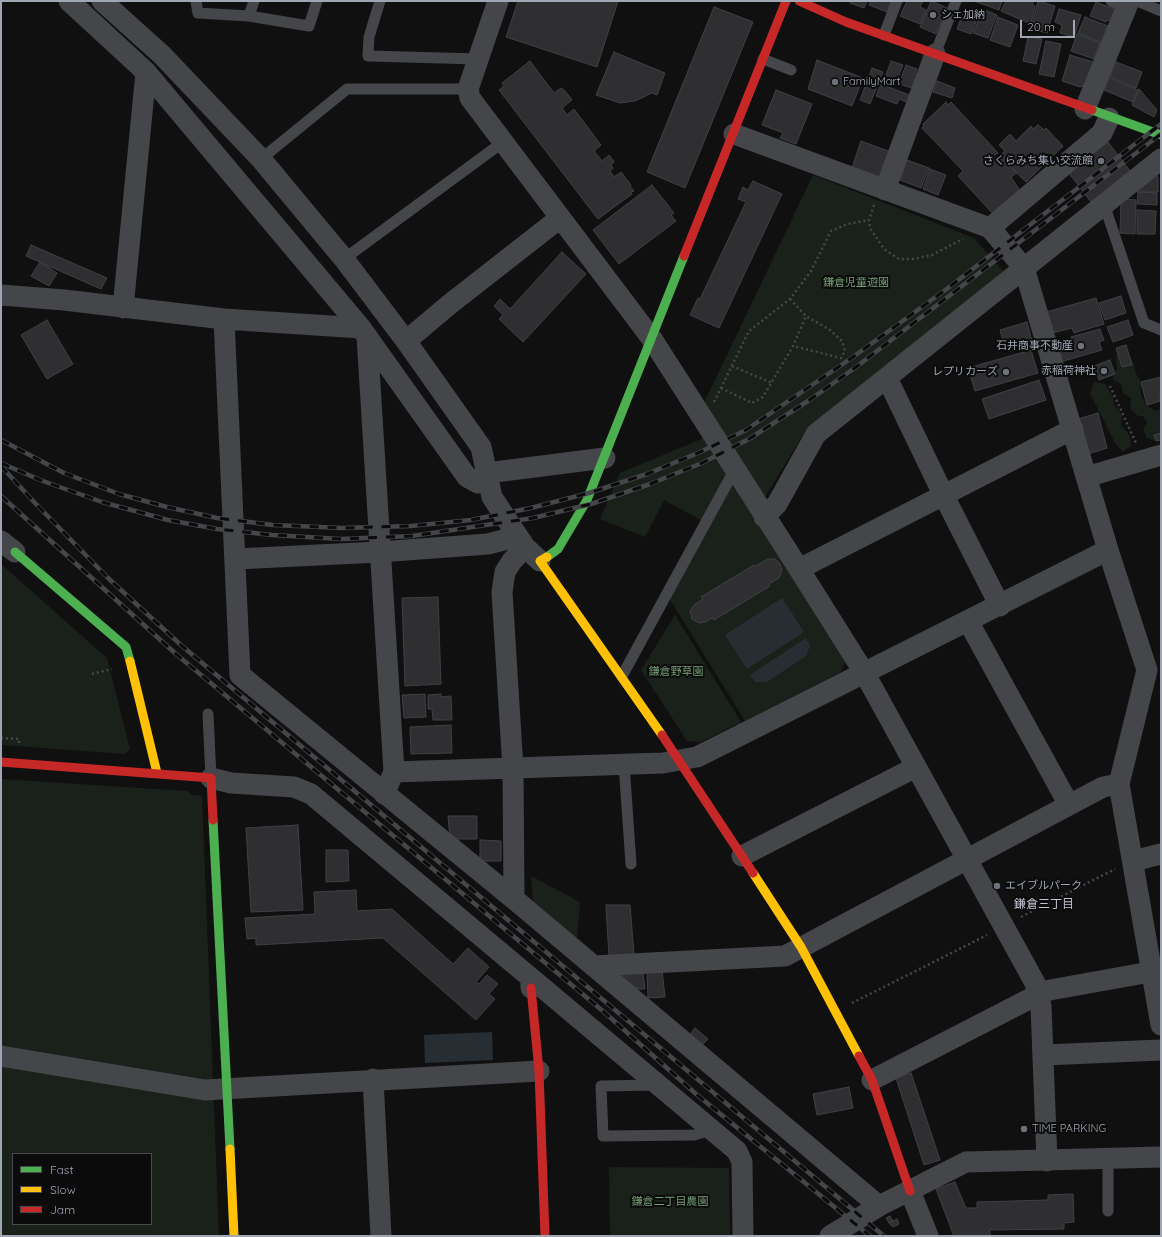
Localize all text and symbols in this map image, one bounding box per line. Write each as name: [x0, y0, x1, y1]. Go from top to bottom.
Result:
place label: シェ加納: [941, 8, 985, 22]
marker: シェ加納: [928, 10, 938, 20]
scale bar: [1022, 12, 1077, 38]
text: 20 m: [1027, 19, 1055, 34]
place label: FamilyMart: [843, 75, 900, 89]
marker: FamilyMart: [830, 77, 840, 87]
place label: さくらみち集い交流館: [983, 154, 1093, 168]
marker: さくらみち集い交流館: [1096, 156, 1106, 166]
park label: 鎌倉児童遊園: [823, 276, 889, 290]
place label: 石井商事不動産: [996, 339, 1073, 353]
marker: 石井商事不動産: [1076, 341, 1086, 351]
place label: 赤稲荷神社: [1041, 364, 1096, 378]
place label: レプリカーズ: [932, 365, 998, 379]
marker: 赤稲荷神社: [1099, 366, 1109, 376]
marker: レプリカーズ: [1001, 367, 1011, 377]
park label: 鎌倉野草園: [649, 665, 703, 679]
place label: エイブルパーク: [1005, 879, 1082, 893]
marker: エイブルパーク: [992, 881, 1002, 891]
district label: 鎌倉三丁目: [1014, 897, 1074, 911]
place label: TIME PARKING: [1032, 1122, 1106, 1136]
marker: TIME PARKING: [1019, 1124, 1029, 1134]
legend: [12, 1153, 152, 1225]
text: Fast: [50, 1162, 74, 1177]
text: Slow: [50, 1182, 76, 1197]
park label: 鎌倉二丁目農園: [632, 1195, 708, 1209]
text: Jam: [50, 1202, 75, 1217]

